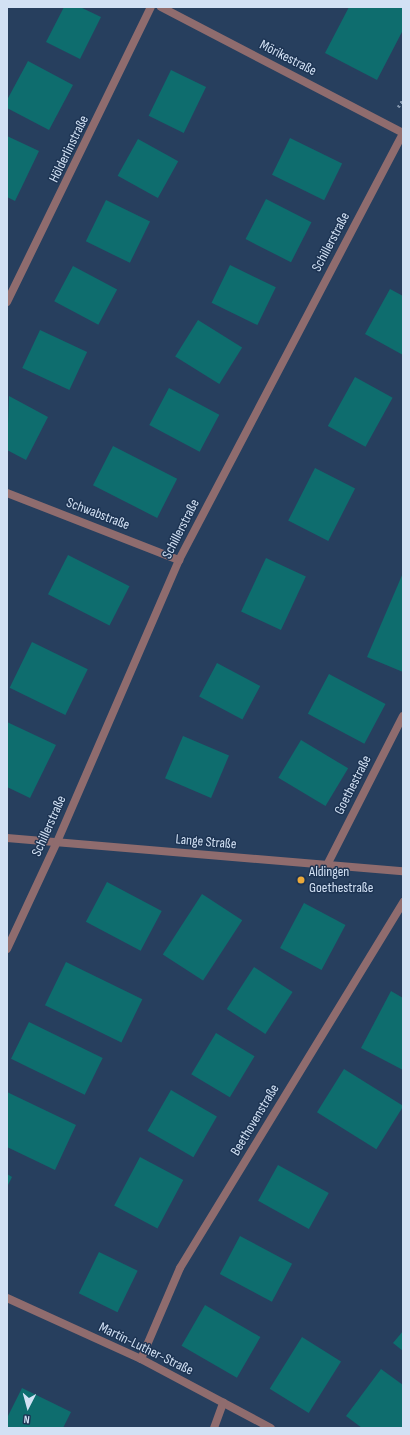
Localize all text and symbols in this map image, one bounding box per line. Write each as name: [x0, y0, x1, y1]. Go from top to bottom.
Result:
street label: Mörikestraße: [257, 37, 319, 79]
street label: Hölderlinstraße: [46, 113, 92, 185]
street label: Schillerstraße: [308, 209, 354, 275]
street label: Schwabstraße: [64, 494, 132, 534]
street label: Schillerstraße: [159, 496, 203, 562]
street label: Goethestraße: [331, 753, 375, 817]
street label: Schillerstraße: [28, 793, 70, 859]
street label: Lange Straße: [175, 831, 237, 853]
place label: Aldingen Goethestraße: [309, 864, 373, 896]
marker: Aldingen Goethestraße: [296, 875, 306, 885]
street label: Beethovenstraße: [227, 1081, 283, 1159]
street label: Martin-Luther-Straße: [96, 1319, 196, 1379]
north arrow: [8, 1387, 48, 1427]
text: N: [23, 1413, 30, 1426]

